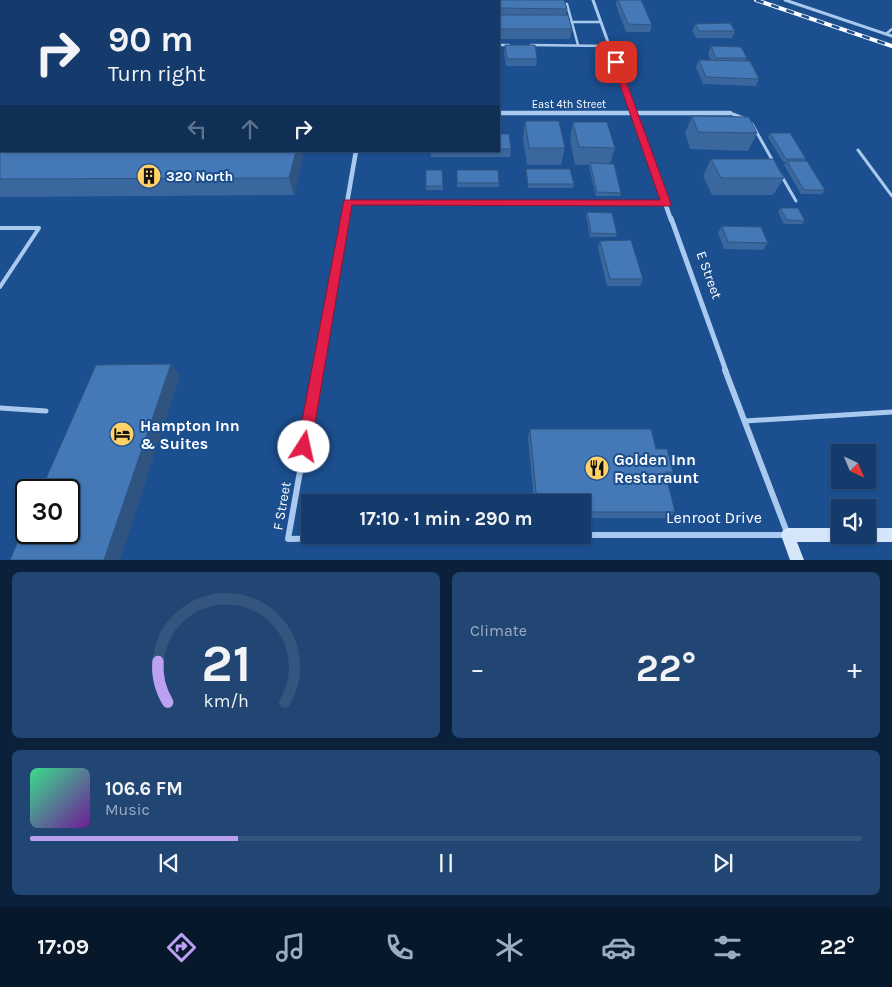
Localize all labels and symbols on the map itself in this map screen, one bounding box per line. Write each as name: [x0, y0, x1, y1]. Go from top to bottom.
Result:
pin: [595, 41, 637, 83]
street label: East 4th Street: [532, 98, 606, 111]
building icon: 320 North: [136, 163, 162, 189]
place label: 320 North: [166, 168, 233, 185]
street label: E Street: [693, 249, 725, 301]
place label: Hampton Inn & Suites: [140, 416, 240, 453]
position arrow: [277, 420, 329, 472]
hotel icon: Hampton Inn & Suites: [109, 421, 135, 447]
north arrow: [831, 444, 876, 489]
place label: Golden Inn Restaraunt: [614, 450, 699, 487]
restaurant icon: Golden Inn Restaraunt: [584, 455, 610, 481]
speed limit sign: 30: [15, 479, 80, 544]
street label: F Street: [269, 480, 295, 532]
street label: Lenroot Drive: [666, 508, 762, 527]

